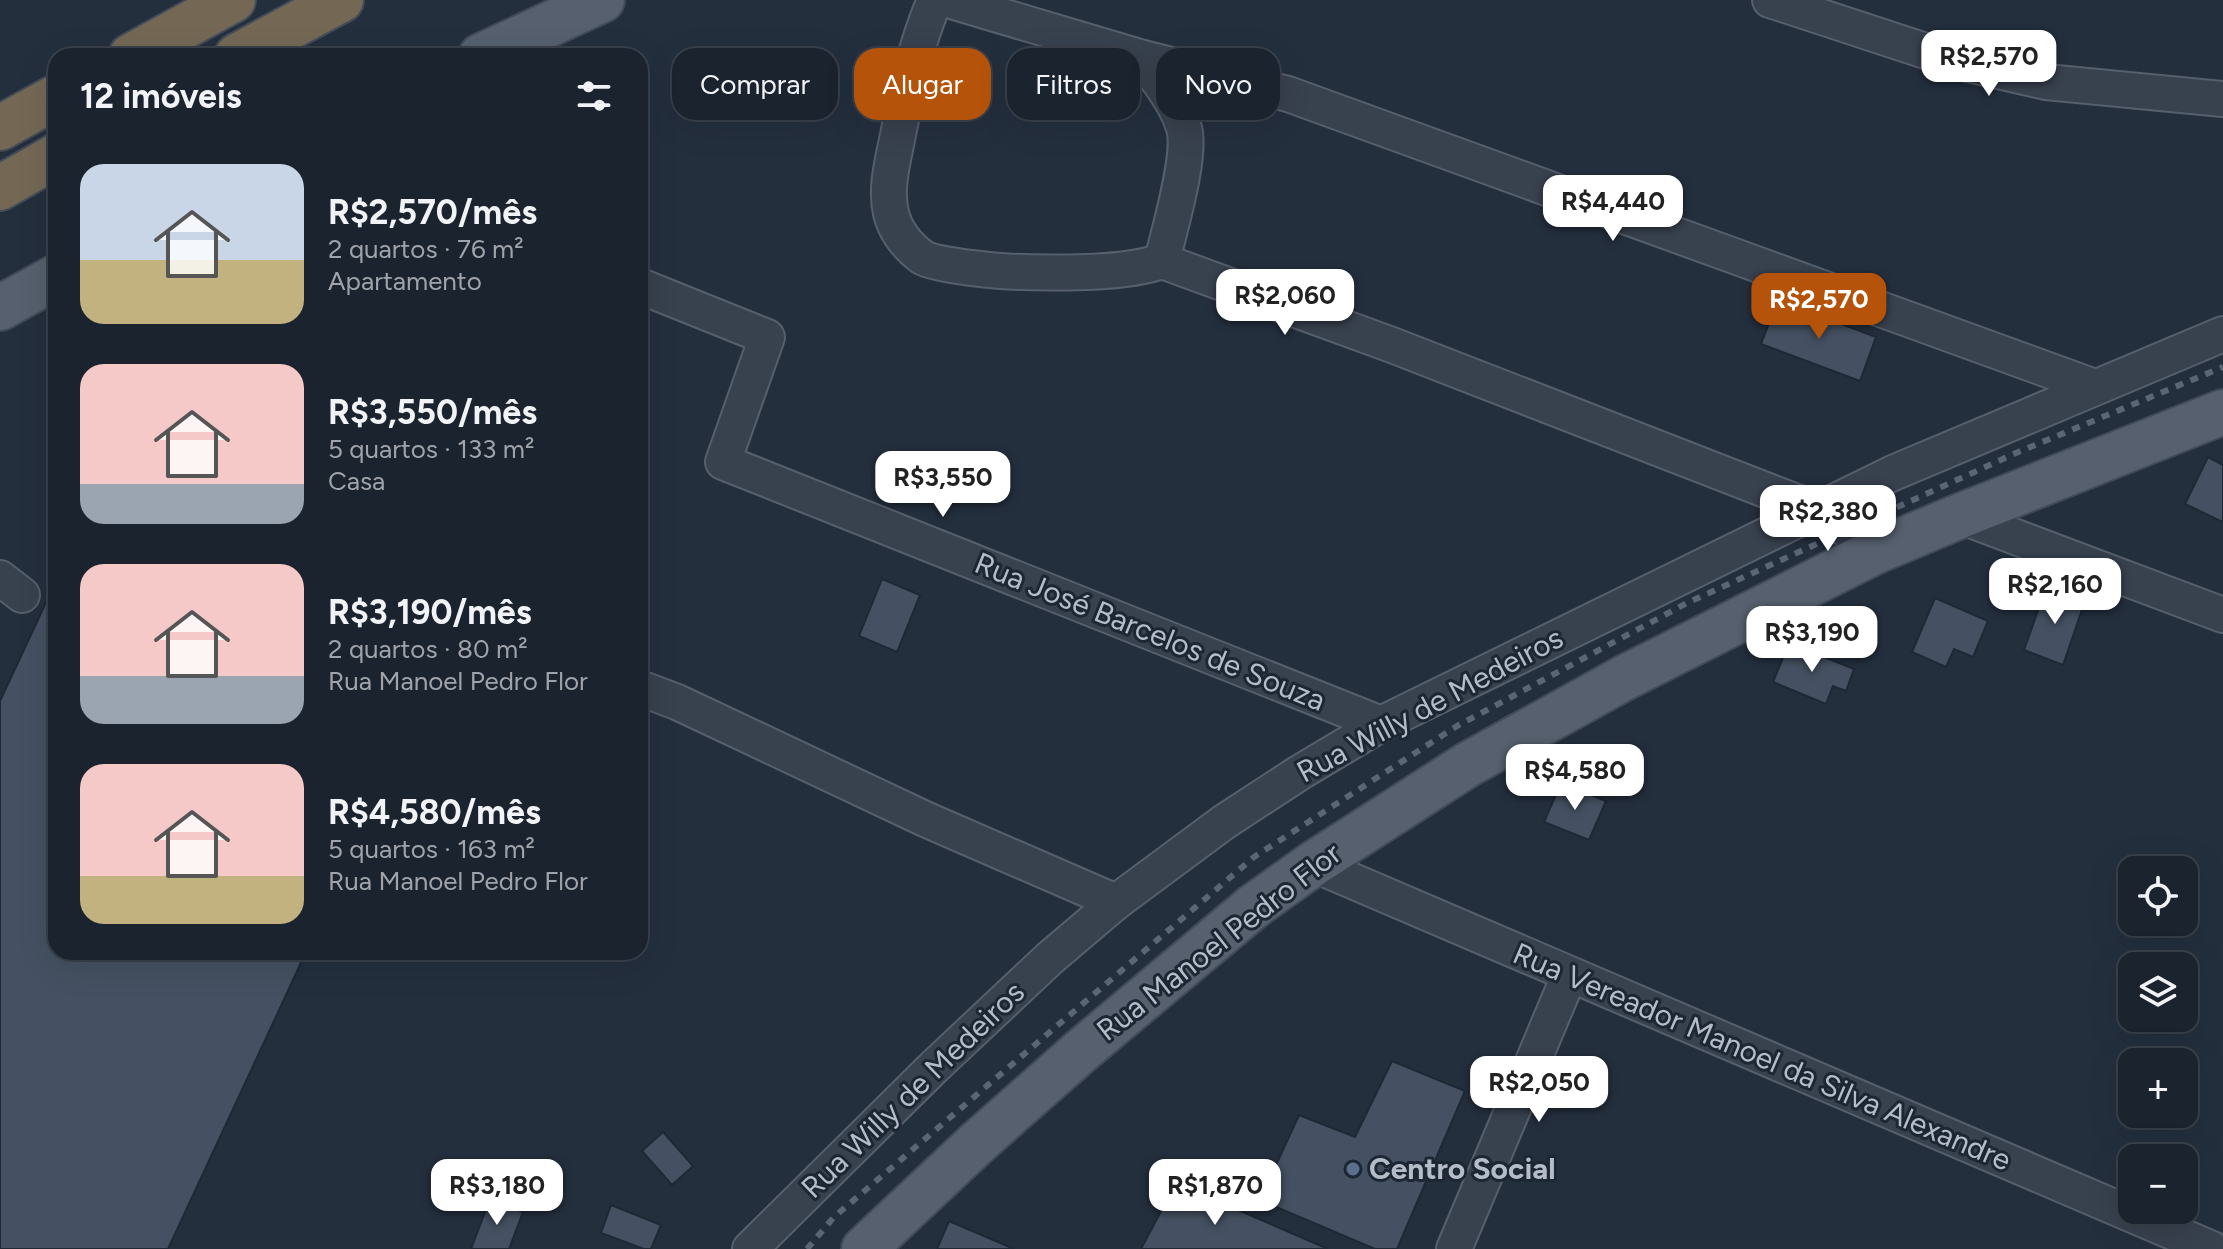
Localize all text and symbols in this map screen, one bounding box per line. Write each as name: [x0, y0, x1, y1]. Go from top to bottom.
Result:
pin: R$2,570: [1915, 30, 2063, 98]
text: R$2,570: [1939, 40, 2039, 72]
chip: Comprar: [672, 48, 838, 120]
chip: Alugar: [854, 48, 991, 120]
chip: Filtros: [1007, 48, 1140, 120]
chip: Novo: [1156, 48, 1280, 120]
icon: filters: [572, 74, 616, 118]
text: 12 imóveis: [80, 76, 242, 117]
pin: R$4,440: [1539, 175, 1687, 243]
text: R$4,440: [1561, 185, 1665, 217]
text: R$2,570/mês: [328, 192, 537, 233]
icon: home: [144, 196, 240, 292]
text: 2 quartos · 76 m²: [328, 233, 524, 265]
text: Apartamento: [328, 265, 482, 297]
pin: R$2,060: [1211, 269, 1359, 337]
pin: R$2,570: [1745, 273, 1893, 341]
text: R$2,060: [1234, 279, 1336, 311]
text: R$2,570: [1769, 283, 1869, 315]
text: R$3,550/mês: [328, 392, 537, 433]
icon: home: [144, 396, 240, 492]
text: 5 quartos · 133 m²: [328, 433, 534, 465]
pin: R$3,550: [869, 451, 1017, 519]
text: R$3,550: [893, 461, 993, 493]
text: Casa: [328, 465, 385, 497]
pin: R$2,380: [1754, 485, 1902, 553]
text: R$2,380: [1778, 495, 1878, 527]
street label: Rua José Barcelos de Souza: [970, 544, 1331, 719]
pin: R$2,160: [1981, 558, 2129, 626]
text: R$2,160: [2007, 568, 2103, 600]
text: R$3,190/mês: [328, 592, 532, 633]
icon: home: [144, 596, 240, 692]
pin: R$3,190: [1738, 606, 1886, 674]
text: R$3,190: [1764, 616, 1860, 648]
street label: Rua Willy de Medeiros: [1290, 619, 1569, 790]
text: 2 quartos · 80 m²: [328, 633, 528, 665]
text: Rua Manoel Pedro Flor: [328, 665, 588, 697]
pin: R$4,580: [1501, 744, 1649, 812]
text: R$4,580: [1524, 754, 1626, 786]
text: R$4,580/mês: [328, 792, 541, 833]
icon: home: [144, 796, 240, 892]
text: 5 quartos · 163 m²: [328, 833, 535, 865]
street label: Rua Manoel Pedro Flor: [1089, 835, 1348, 1048]
map controls: [2118, 856, 2198, 1224]
button: locate: [2118, 856, 2198, 936]
text: Rua Manoel Pedro Flor: [328, 865, 588, 897]
street label: Rua Vereador Manoel da Silva Alexandre: [1508, 935, 2017, 1179]
button: layers: [2118, 952, 2198, 1032]
street label: Rua Willy de Medeiros: [793, 974, 1032, 1206]
button: +: [2118, 1048, 2198, 1128]
pin: R$2,050: [1465, 1056, 1613, 1124]
text: R$2,050: [1488, 1066, 1590, 1098]
button: −: [2118, 1144, 2198, 1224]
place label: Centro Social: [1369, 1150, 1556, 1187]
pin: R$3,180: [423, 1159, 571, 1227]
pin: R$1,870: [1141, 1159, 1289, 1227]
marker: Centro Social: [1344, 1160, 1362, 1178]
text: R$3,180: [449, 1169, 545, 1201]
text: R$1,870: [1167, 1169, 1263, 1201]

